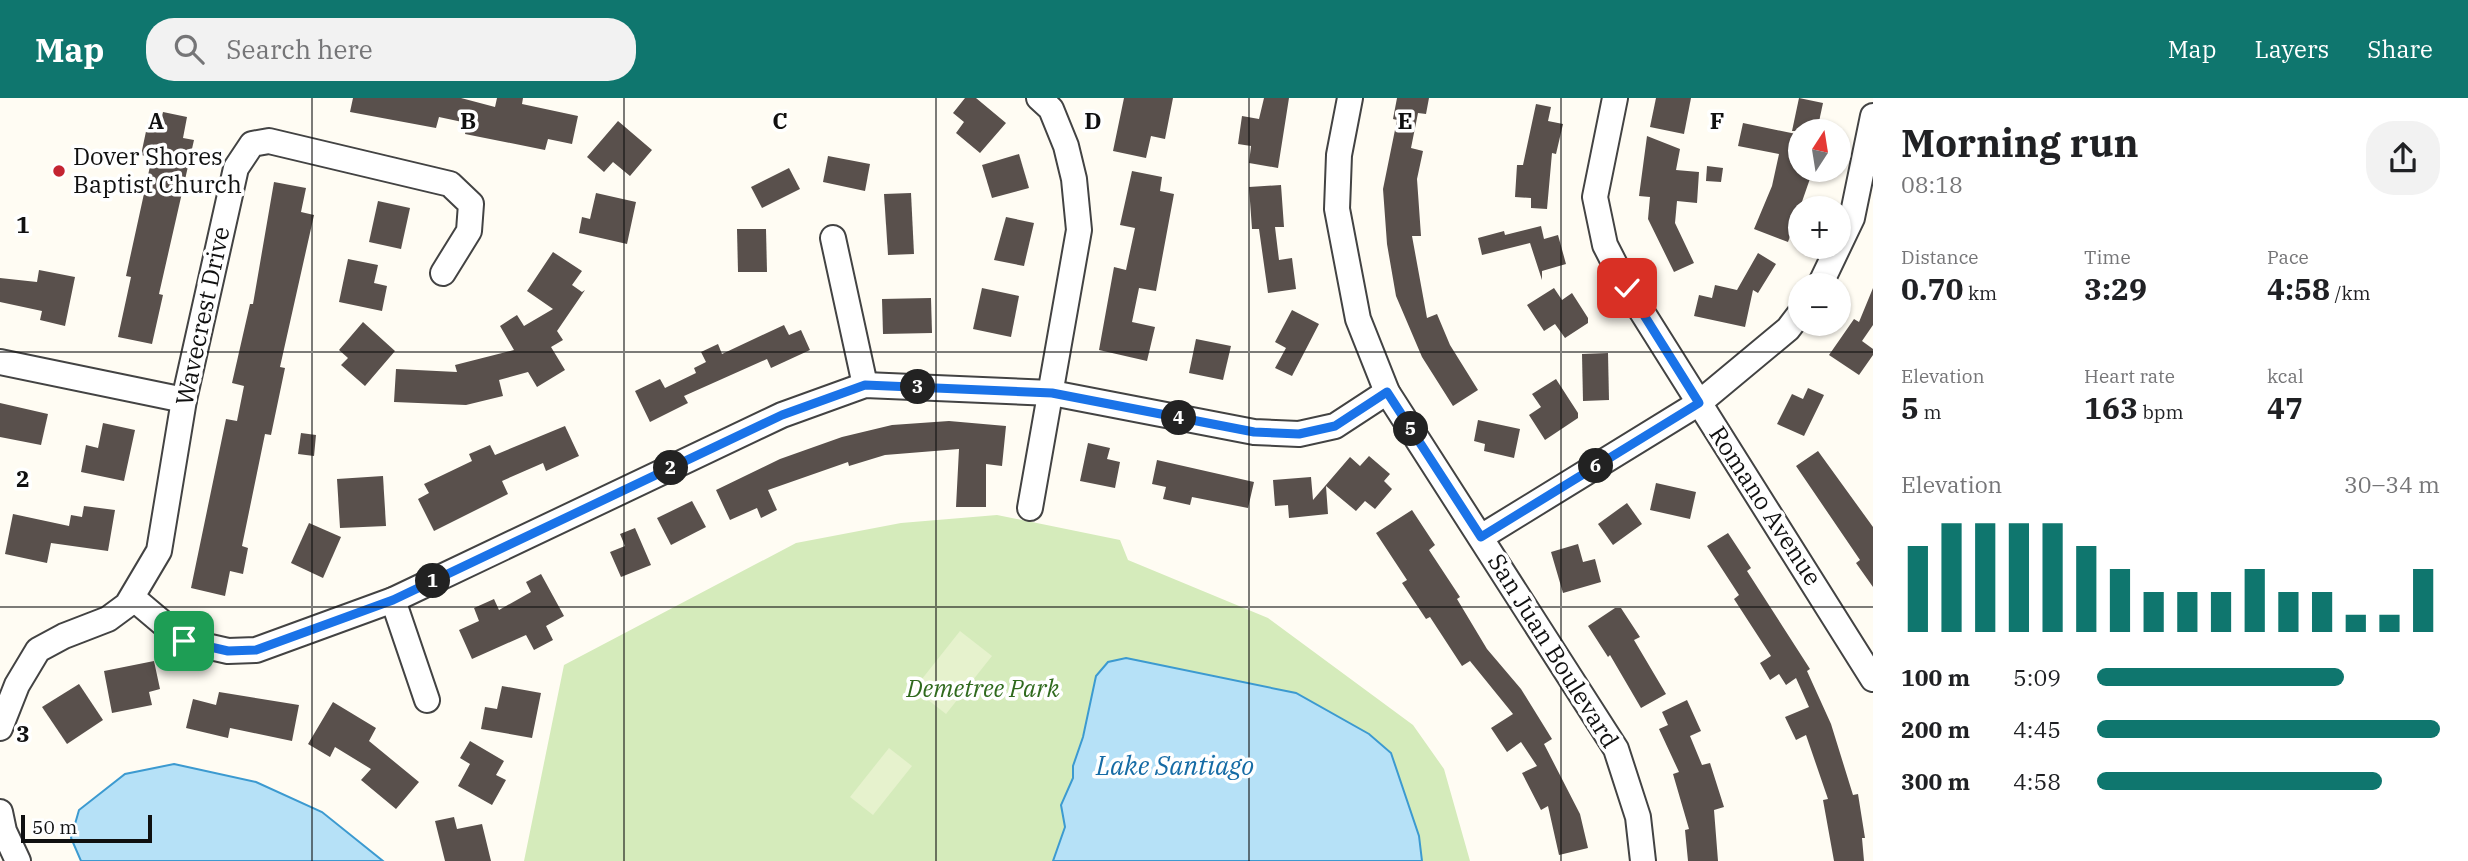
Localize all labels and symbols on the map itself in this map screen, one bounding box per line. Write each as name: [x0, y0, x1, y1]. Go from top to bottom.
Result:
text: A: [148, 105, 164, 135]
text: B: [460, 105, 476, 135]
text: C: [772, 105, 788, 135]
text: D: [1084, 105, 1102, 135]
text: E: [1397, 105, 1413, 135]
text: F: [1710, 105, 1724, 135]
north arrow: [1788, 119, 1852, 182]
place label: Dover Shores Baptist Church: [73, 140, 242, 200]
marker: Dover Shores Baptist Church: [51, 163, 67, 179]
text: 1: [16, 209, 30, 239]
street label: Wavecrest Drive: [167, 223, 237, 408]
pin: [1597, 258, 1657, 318]
pin: 3: [900, 370, 936, 404]
pin: 4: [1162, 400, 1196, 436]
pin: 5: [1394, 412, 1428, 446]
street label: Romano Avenue: [1702, 420, 1829, 591]
pin: 6: [1578, 448, 1614, 484]
pin: 2: [654, 450, 688, 486]
text: 2: [16, 463, 30, 493]
street label: San Juan Boulevard: [1481, 547, 1627, 754]
pin: 1: [416, 564, 450, 598]
pin: [154, 611, 214, 671]
park label: Demetree Park: [906, 672, 1060, 704]
text: 3: [16, 718, 30, 748]
water label: Lake Santiago: [1095, 748, 1254, 782]
scale bar: [21, 812, 152, 844]

